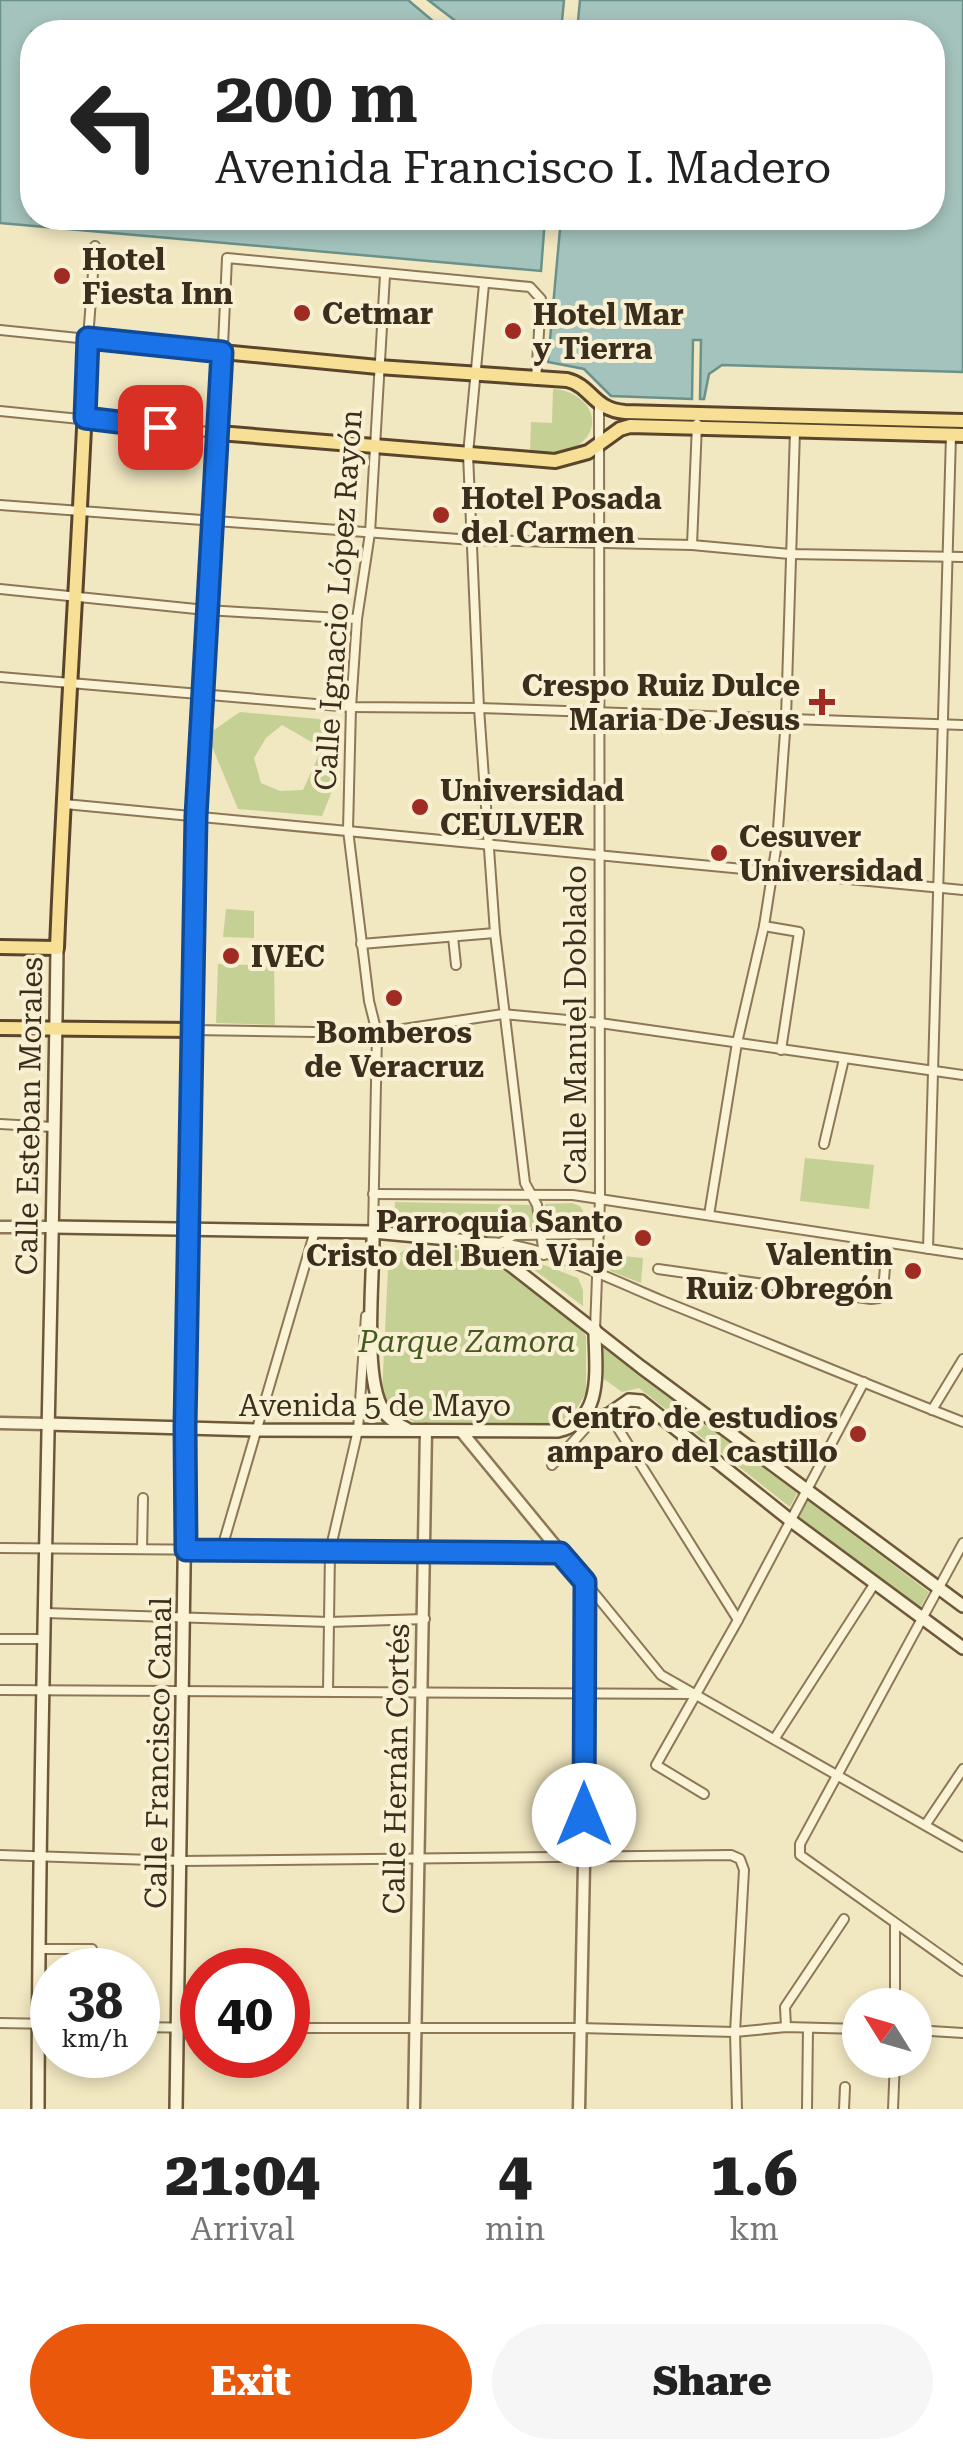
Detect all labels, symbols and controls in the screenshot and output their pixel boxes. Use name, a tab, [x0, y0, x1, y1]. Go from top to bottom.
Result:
text: 200 m	[215, 57, 418, 139]
icon: left	[50, 60, 180, 190]
text: Avenida Francisco I. Madero	[215, 141, 831, 194]
place label: Hotel Fiesta Inn	[82, 242, 233, 311]
marker: Hotel Fiesta Inn	[51, 265, 73, 287]
place label: Cetmar	[322, 296, 433, 331]
place label: Hotel Mar y Tierra	[533, 297, 684, 366]
marker: Cetmar	[291, 302, 313, 324]
marker: Hotel Mar y Tierra	[502, 320, 524, 342]
pin	[118, 385, 203, 470]
icon: arrive	[133, 400, 188, 455]
street label: Calle Ignacio López Rayón	[307, 408, 369, 792]
place label: Hotel Posada del Carmen	[461, 481, 662, 550]
marker: Hotel Posada del Carmen	[430, 504, 452, 526]
place label: Crespo Ruiz Dulce Maria De Jesus	[522, 668, 800, 737]
marker: Crespo Ruiz Dulce Maria De Jesus	[809, 689, 835, 715]
place label: Universidad CEULVER	[440, 773, 624, 842]
marker: Universidad CEULVER	[409, 796, 431, 818]
place label: Cesuver Universidad	[739, 819, 923, 888]
marker: Cesuver Universidad	[708, 842, 730, 864]
street label: Calle Manuel Doblado	[558, 865, 593, 1185]
place label: IVEC	[251, 939, 325, 974]
marker: IVEC	[220, 945, 242, 967]
street label: Calle Esteban Morales	[9, 956, 49, 1276]
marker: Bomberos de Veracruz	[383, 987, 405, 1009]
place label: Bomberos de Veracruz	[304, 1015, 484, 1084]
place label: Parroquia Santo Cristo del Buen Viaje	[306, 1204, 623, 1273]
marker: Parroquia Santo Cristo del Buen Viaje	[632, 1227, 654, 1249]
place label: Valentin Ruiz Obregón	[686, 1237, 893, 1306]
marker: Valentin Ruiz Obregón	[902, 1260, 924, 1282]
park label: Parque Zamora	[357, 1324, 576, 1359]
street label: Avenida 5 de Mayo	[239, 1388, 511, 1423]
place label: Centro de estudios amparo del castillo	[547, 1400, 838, 1469]
marker: Centro de estudios amparo del castillo	[847, 1423, 869, 1445]
street label: Calle Francisco Canal	[138, 1597, 178, 1909]
street label: Calle Hernán Cortés	[376, 1623, 416, 1915]
position arrow	[532, 1763, 636, 1867]
speed limit sign: 40	[180, 1948, 310, 2078]
text: 38	[67, 1972, 123, 2030]
north arrow	[842, 1988, 932, 2078]
map controls	[842, 1988, 932, 2078]
text: km/h	[62, 2024, 128, 2053]
text: 21:04	[165, 2139, 320, 2210]
text: 4	[498, 2139, 532, 2210]
text: 1.6	[710, 2139, 798, 2210]
text: Arrival	[191, 2210, 295, 2248]
text: min	[485, 2210, 545, 2248]
text: km	[729, 2210, 779, 2248]
button: Exit	[30, 2324, 472, 2439]
button: Share	[492, 2324, 933, 2439]

